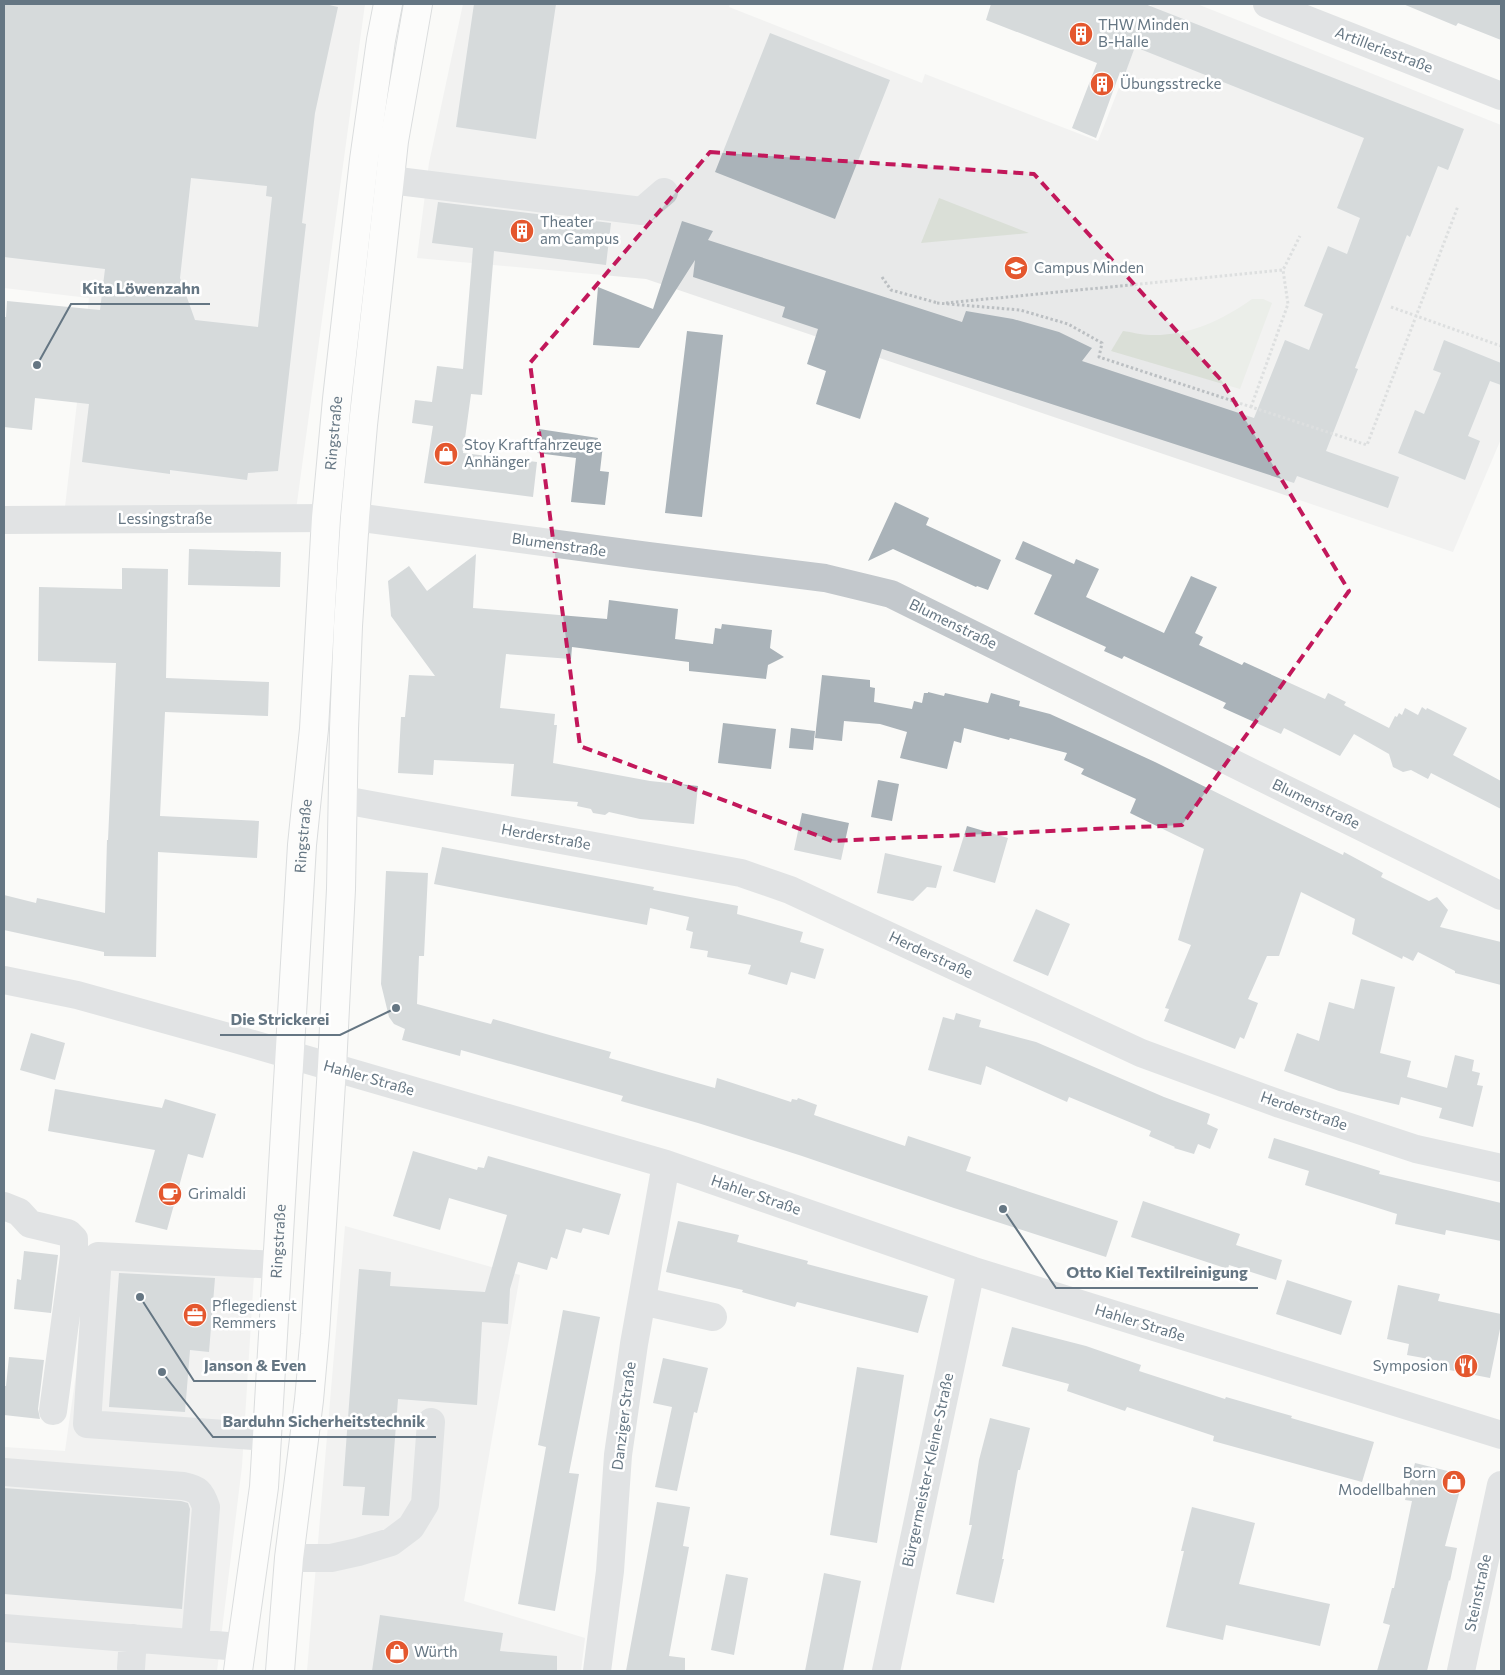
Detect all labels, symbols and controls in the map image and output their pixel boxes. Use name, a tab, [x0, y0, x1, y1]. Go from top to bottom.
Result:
place label: THW Minden B-Halle	[1098, 15, 1189, 50]
building icon: THW Minden B-Halle	[1068, 21, 1094, 47]
street label: Artilleriestraße	[1333, 22, 1436, 76]
building icon: Übungsstrecke	[1089, 71, 1115, 97]
place label: Übungsstrecke	[1120, 74, 1222, 92]
place label: Theater am Campus	[540, 212, 619, 247]
building icon: Theater am Campus	[509, 218, 535, 244]
school or university icon: Campus Minden	[1003, 255, 1029, 281]
place label: Campus Minden	[1034, 258, 1144, 276]
callout: Kita Löwenzahn	[71, 273, 210, 304]
text: Kita Löwenzahn	[82, 278, 200, 297]
street label: Ringstraße	[320, 395, 345, 471]
place label: Stoy Kraftfahrzeuge Anhänger	[464, 435, 602, 470]
shop icon: Stoy Kraftfahrzeuge Anhänger	[433, 441, 459, 467]
street label: Lessingstraße	[118, 509, 212, 527]
street label: Blumenstraße	[511, 528, 608, 560]
street label: Blumenstraße	[907, 594, 1000, 652]
street label: Blumenstraße	[1270, 774, 1363, 832]
street label: Ringstraße	[290, 798, 315, 874]
street label: Herderstraße	[500, 819, 593, 853]
street label: Herderstraße	[886, 927, 976, 981]
callout: Die Strickerei	[220, 1004, 340, 1035]
text: Die Strickerei	[230, 1009, 330, 1028]
street label: Hahler Straße	[322, 1055, 417, 1099]
street label: Herderstraße	[1258, 1087, 1350, 1133]
street label: Hahler Straße	[709, 1170, 804, 1218]
cafe icon: Grimaldi	[157, 1181, 183, 1207]
place label: Grimaldi	[188, 1184, 246, 1202]
street label: Ringstraße	[266, 1203, 289, 1279]
callout: Otto Kiel Textilreinigung	[1056, 1257, 1258, 1288]
text: Otto Kiel Textilreinigung	[1066, 1262, 1248, 1281]
place label: Pflegedienst Remmers	[212, 1296, 297, 1331]
street label: Hahler Straße	[1093, 1300, 1188, 1344]
office icon: Pflegedienst Remmers	[182, 1302, 208, 1328]
callout: Janson & Even	[194, 1350, 316, 1381]
restaurant icon: Symposion	[1453, 1353, 1479, 1379]
text: Janson & Even	[204, 1355, 306, 1374]
place label: Symposion	[1373, 1356, 1448, 1374]
street label: Danziger Straße	[607, 1361, 639, 1471]
street label: Bürgermeister-Kleine-Straße	[898, 1371, 956, 1568]
callout: Barduhn Sicherheitstechnik	[213, 1406, 436, 1437]
text: Barduhn Sicherheitstechnik	[223, 1411, 426, 1430]
place label: Born Modellbahnen	[1338, 1463, 1436, 1498]
shop icon: Born Modellbahnen	[1441, 1469, 1467, 1495]
street label: Steinstraße	[1460, 1552, 1494, 1633]
shop icon: Würth	[384, 1639, 410, 1665]
place label: Würth	[414, 1642, 458, 1660]

